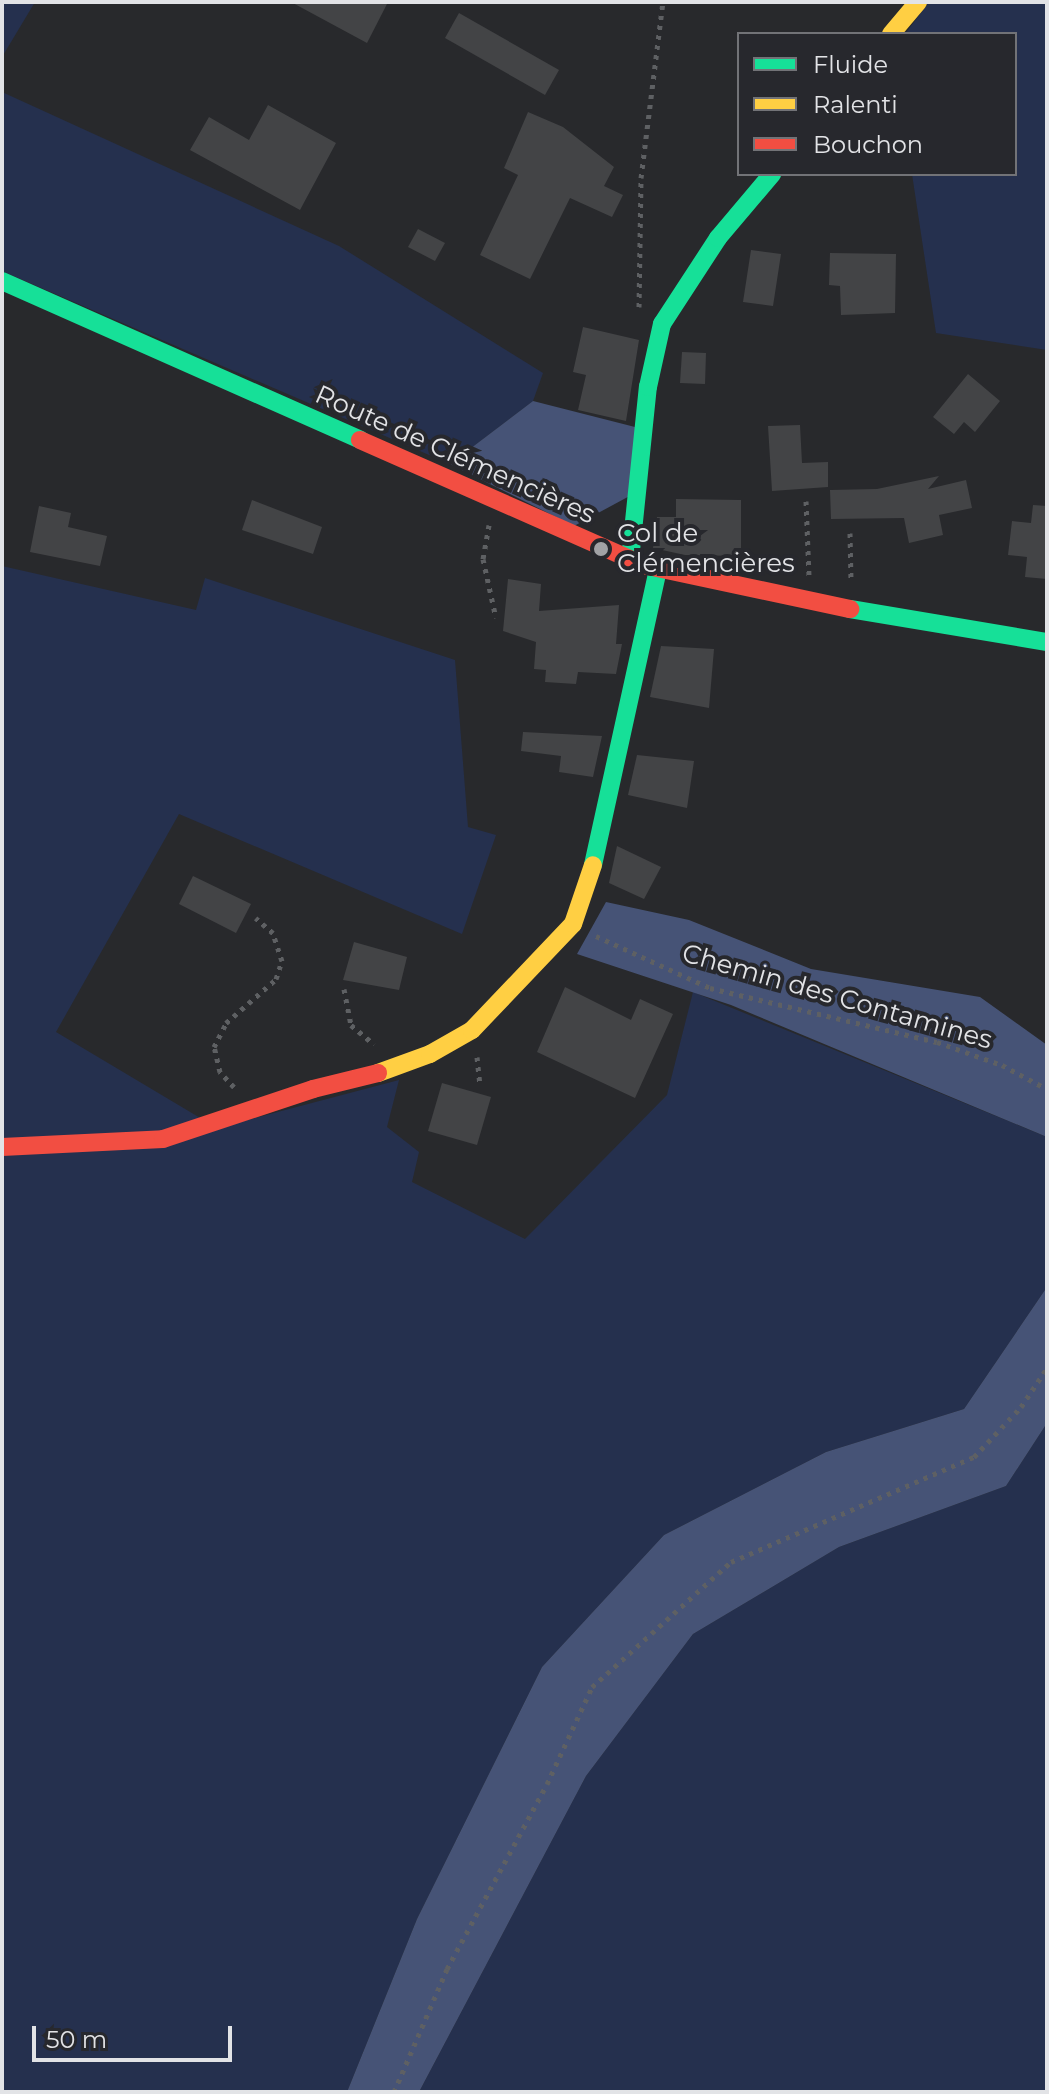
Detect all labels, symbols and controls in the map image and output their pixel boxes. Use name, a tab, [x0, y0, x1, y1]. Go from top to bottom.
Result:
legend	[737, 32, 1017, 176]
text: Fluide	[813, 50, 888, 79]
text: Ralenti	[813, 90, 898, 119]
text: Bouchon	[813, 130, 923, 159]
street label: Route de Clémencières	[310, 379, 600, 531]
place label: Col de Clémencières	[617, 518, 795, 580]
marker: Col de Clémencières	[592, 540, 610, 558]
street label: Chemin des Contamines	[678, 938, 996, 1056]
scale bar	[36, 2010, 236, 2060]
text: 50 m	[46, 2025, 107, 2054]

